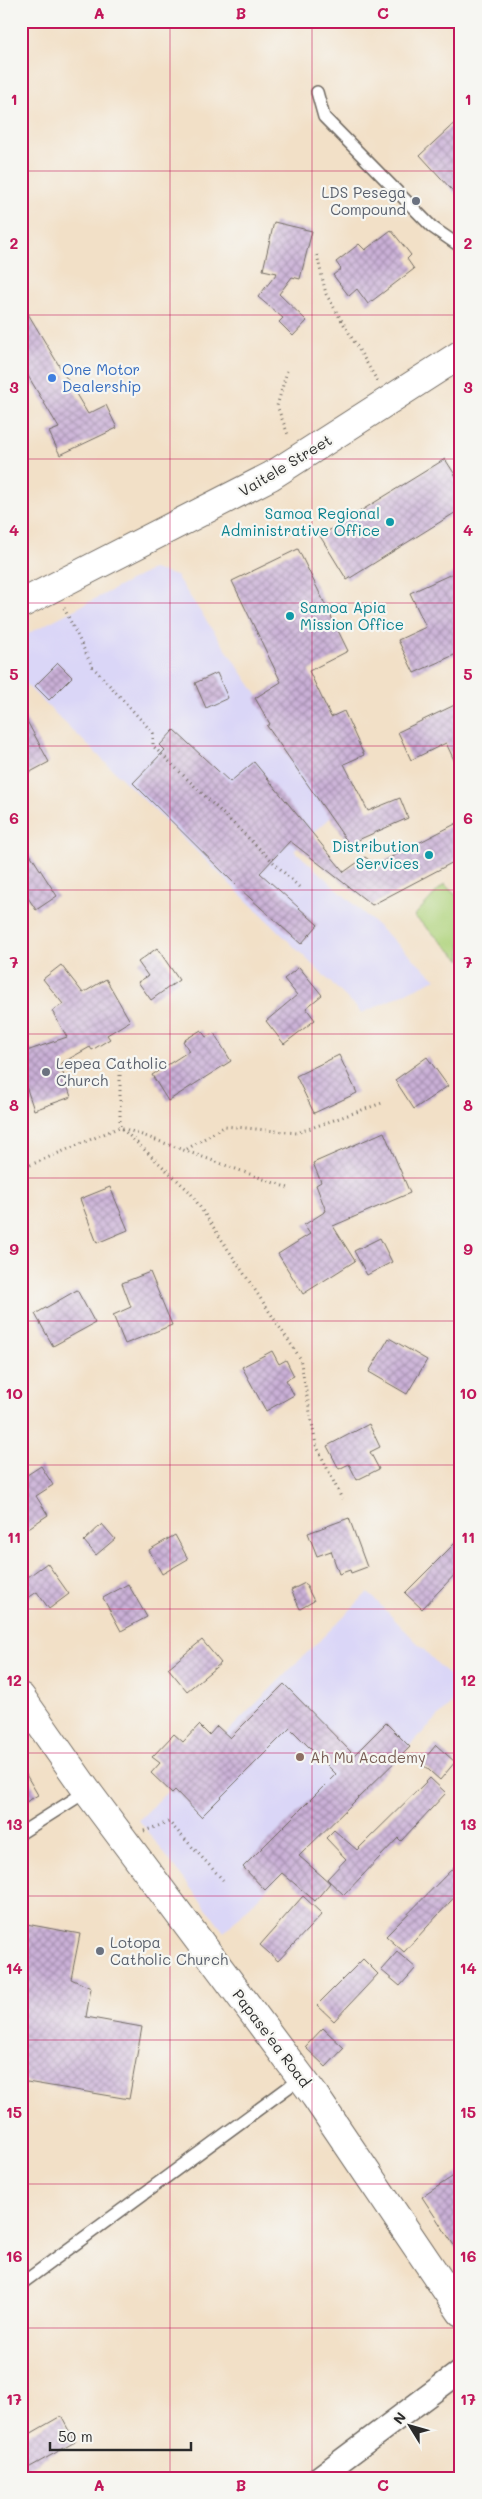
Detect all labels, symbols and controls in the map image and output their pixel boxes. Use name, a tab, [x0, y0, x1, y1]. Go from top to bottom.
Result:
text: A	[93, 2, 105, 23]
text: B	[236, 2, 246, 23]
text: C	[377, 2, 389, 23]
text: 1	[10, 88, 18, 109]
text: 1	[464, 88, 472, 109]
place label: LDS Pesega Compound	[321, 182, 406, 219]
marker: LDS Pesega Compound	[410, 195, 422, 207]
text: 2	[10, 232, 19, 253]
text: 2	[464, 232, 473, 253]
place label: One Motor Dealership	[62, 359, 141, 396]
marker: One Motor Dealership	[46, 372, 58, 384]
text: 3	[9, 376, 19, 397]
text: 3	[463, 376, 473, 397]
street label: Vaitele Street	[235, 429, 335, 501]
place label: Samoa Regional Administrative Office	[220, 503, 380, 540]
marker: Samoa Regional Administrative Office	[384, 516, 396, 528]
text: 4	[9, 519, 19, 540]
text: 4	[463, 519, 473, 540]
place label: Samoa Apia Mission Office	[300, 597, 404, 634]
marker: Samoa Apia Mission Office	[284, 610, 296, 622]
text: 5	[9, 663, 19, 684]
text: 5	[463, 663, 473, 684]
text: 6	[9, 807, 19, 828]
text: 6	[463, 807, 473, 828]
place label: Distribution Services	[332, 836, 419, 873]
marker: Distribution Services	[423, 849, 435, 861]
text: 7	[10, 951, 19, 972]
text: 7	[464, 951, 473, 972]
place label: Lepea Catholic Church	[56, 1053, 167, 1090]
marker: Lepea Catholic Church	[40, 1066, 52, 1078]
text: 8	[9, 1094, 19, 1115]
text: 8	[463, 1094, 473, 1115]
text: 9	[9, 1238, 19, 1259]
text: 9	[463, 1238, 473, 1259]
text: 10	[5, 1382, 23, 1403]
text: 10	[459, 1382, 477, 1403]
text: 11	[7, 1526, 21, 1547]
text: 11	[461, 1526, 475, 1547]
text: 12	[6, 1669, 22, 1690]
text: 12	[460, 1669, 476, 1690]
place label: Ah Mu Academy	[310, 1747, 426, 1767]
marker: Ah Mu Academy	[294, 1751, 306, 1763]
text: 13	[6, 1813, 23, 1834]
text: 13	[460, 1813, 477, 1834]
place label: Lotopa Catholic Church	[110, 1932, 228, 1969]
marker: Lotopa Catholic Church	[94, 1945, 106, 1957]
text: 14	[5, 1957, 23, 1978]
text: 14	[459, 1957, 477, 1978]
street label: Papase'ea Road	[229, 1985, 315, 2091]
text: 15	[6, 2101, 22, 2122]
text: 15	[460, 2101, 476, 2122]
text: 16	[6, 2245, 23, 2266]
text: 16	[460, 2245, 477, 2266]
text: 17	[6, 2388, 22, 2409]
text: 17	[460, 2388, 476, 2409]
north arrow	[384, 2402, 434, 2452]
text: N	[388, 2408, 410, 2428]
scale bar	[50, 2419, 191, 2451]
text: 50 m	[58, 2426, 93, 2446]
text: A	[93, 2474, 105, 2495]
text: B	[236, 2474, 246, 2495]
text: C	[377, 2474, 389, 2495]

